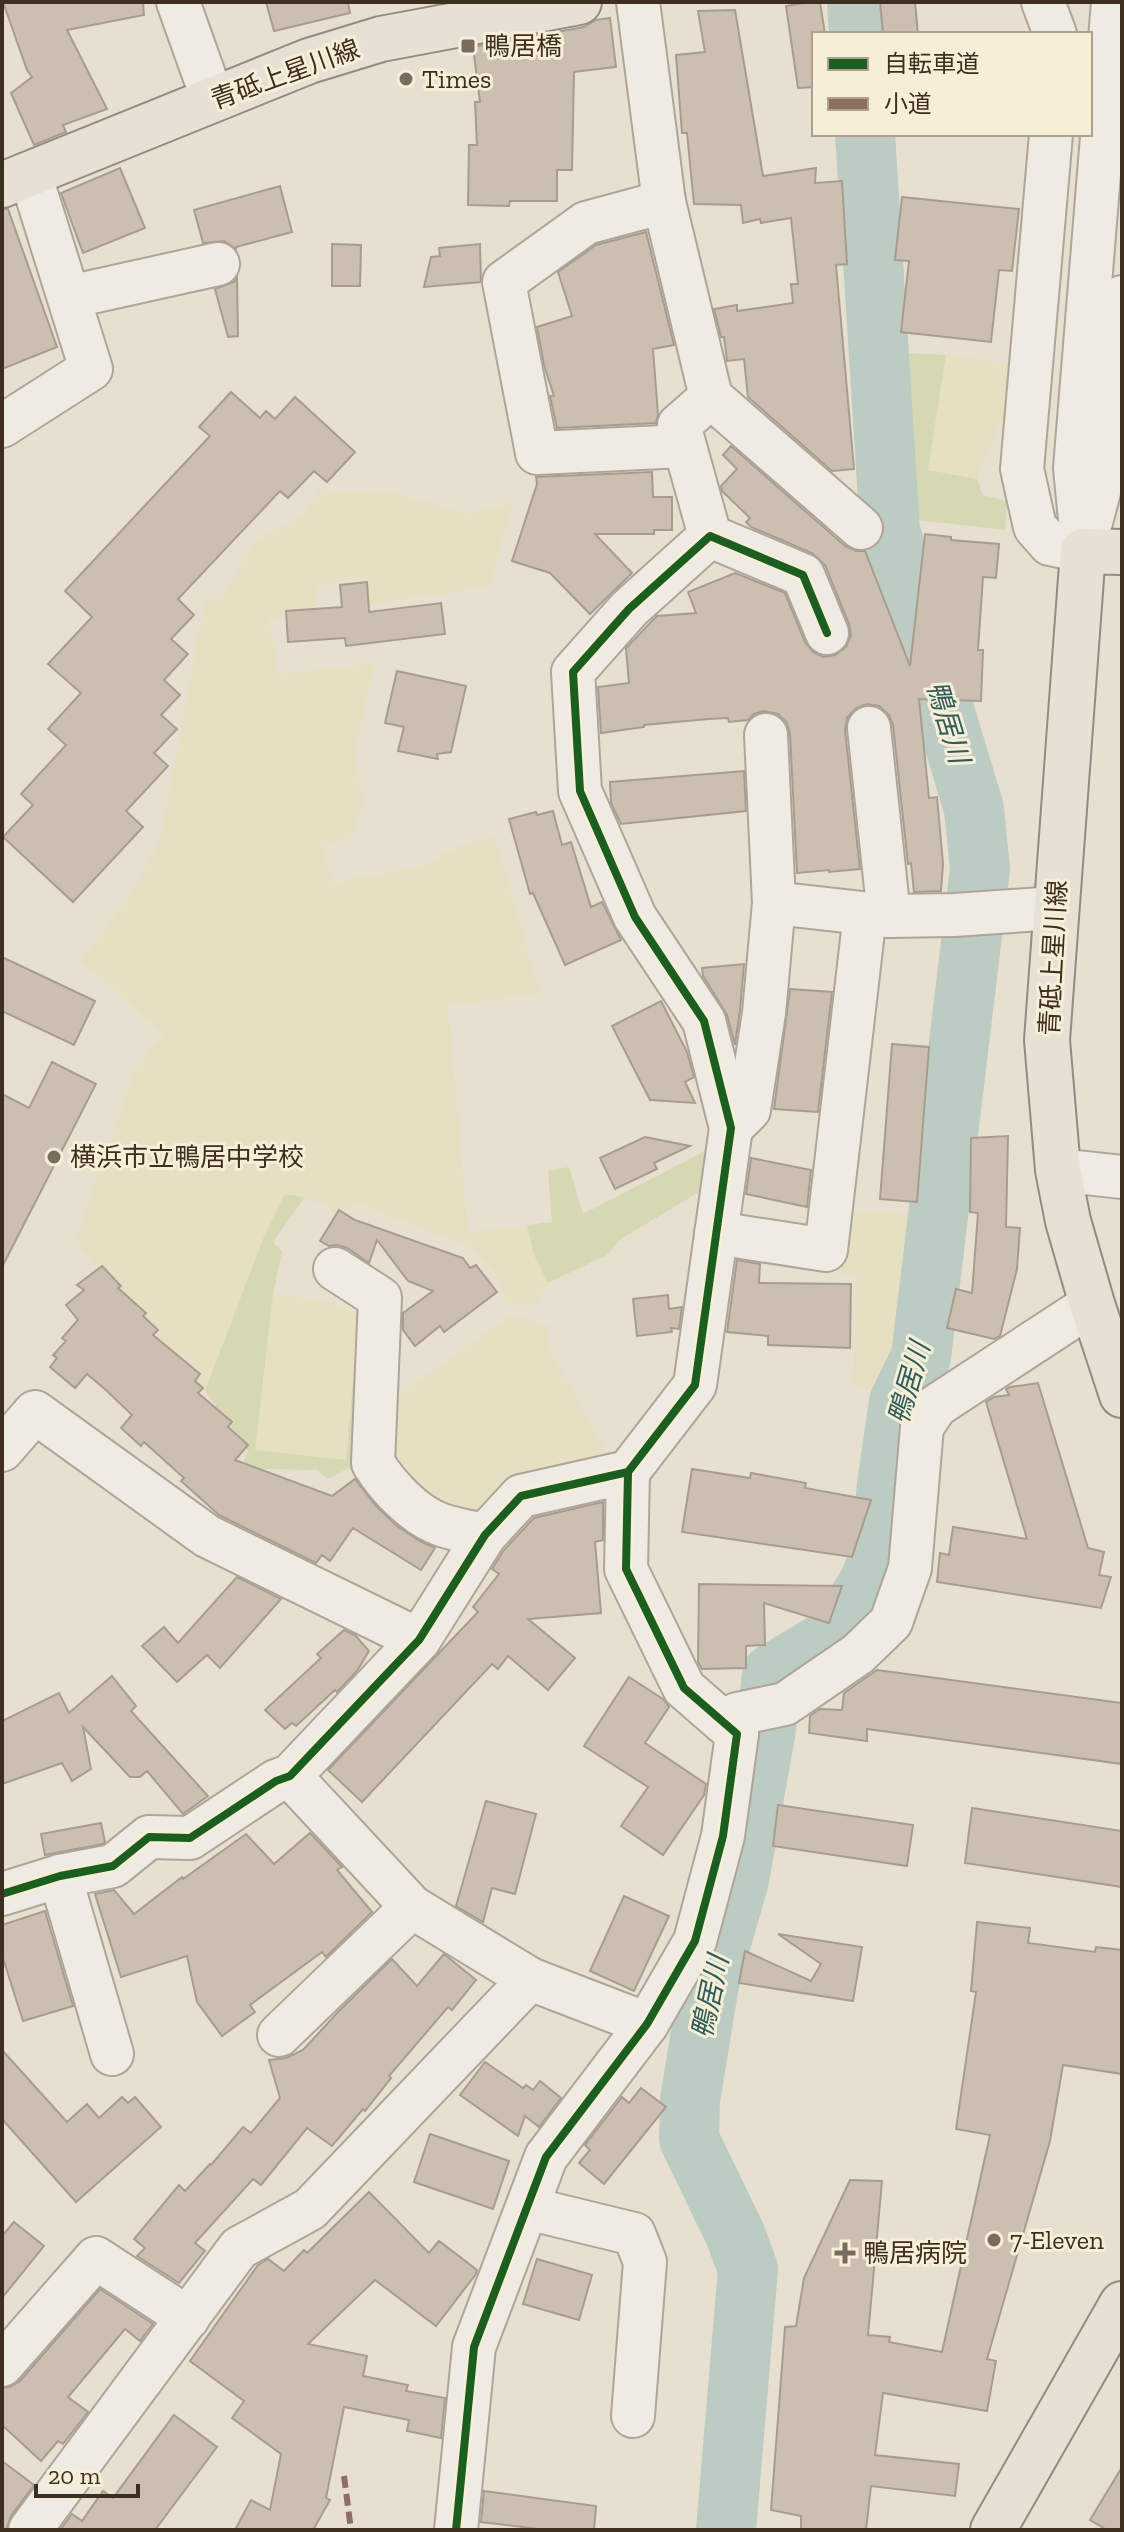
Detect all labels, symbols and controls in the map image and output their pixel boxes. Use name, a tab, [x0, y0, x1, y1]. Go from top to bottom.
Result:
place label: 鴨居橋	[484, 30, 562, 62]
street label: 青砥上星川線	[206, 32, 364, 116]
legend	[812, 32, 1092, 136]
marker: 鴨居橋	[459, 37, 477, 55]
text: 自転車道	[884, 49, 980, 78]
place label: Times	[422, 63, 491, 95]
marker: Times	[397, 70, 415, 88]
text: 小道	[884, 89, 932, 118]
water label: 鴨居川	[920, 677, 977, 770]
street label: 青砥上星川線	[1033, 879, 1073, 1037]
place label: 横浜市立鴨居中学校	[70, 1141, 304, 1173]
marker: 横浜市立鴨居中学校	[45, 1148, 63, 1166]
water label: 鴨居川	[882, 1335, 937, 1428]
water label: 鴨居川	[685, 1950, 735, 2042]
place label: 7-Eleven	[1010, 2224, 1104, 2256]
marker: 7-Eleven	[985, 2231, 1003, 2249]
place label: 鴨居病院	[863, 2237, 967, 2269]
marker: 鴨居病院	[834, 2242, 856, 2264]
scale bar	[36, 2448, 138, 2498]
text: 20 m	[48, 2461, 101, 2490]

